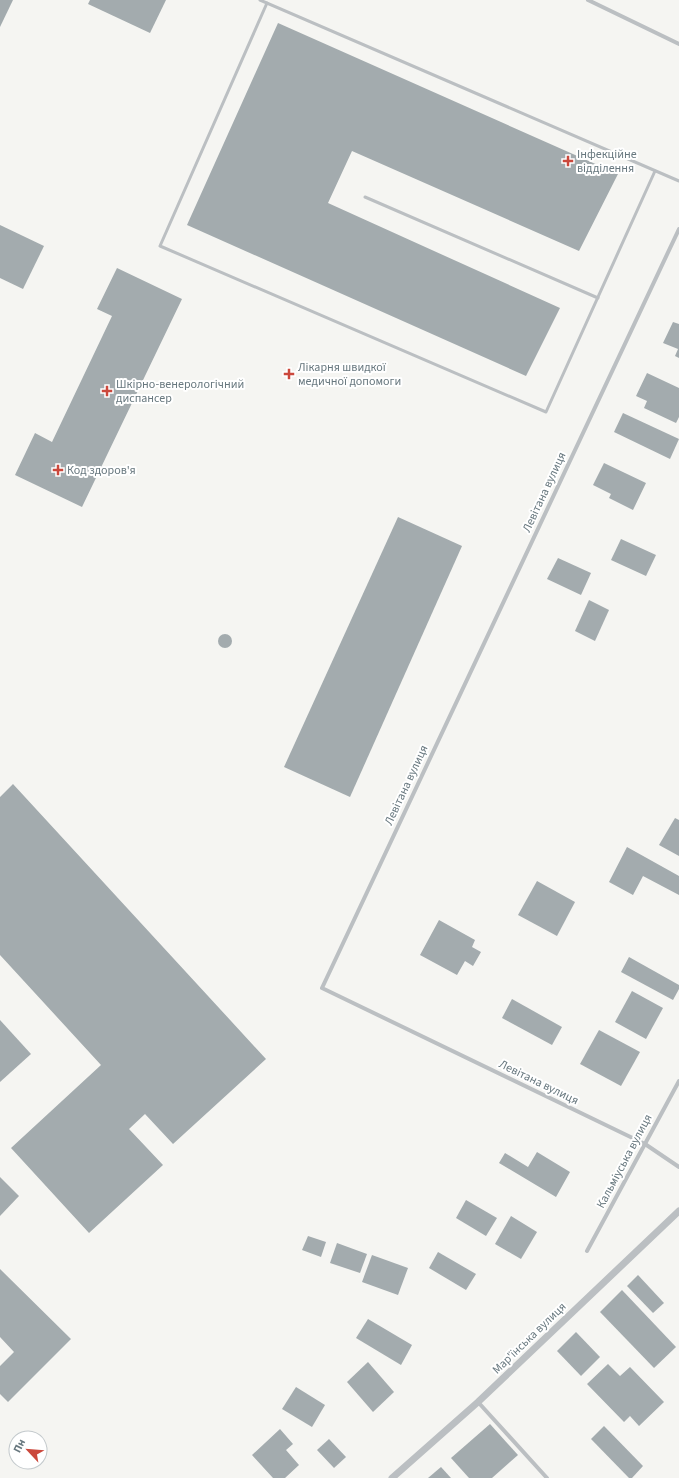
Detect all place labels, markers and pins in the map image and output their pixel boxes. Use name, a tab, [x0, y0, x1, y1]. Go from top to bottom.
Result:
place label: Інфекційне відділення	[577, 146, 637, 177]
marker: Інфекційне відділення	[562, 155, 574, 167]
place label: Лікарня швидкої медичної допомоги	[298, 359, 401, 390]
marker: Лікарня швидкої медичної допомоги	[283, 368, 295, 380]
place label: Шкірно-венерологічний диспансер	[116, 376, 244, 407]
marker: Шкірно-венерологічний диспансер	[101, 385, 113, 397]
place label: Код здоров'я	[67, 462, 136, 479]
marker: Код здоров'я	[52, 464, 64, 476]

